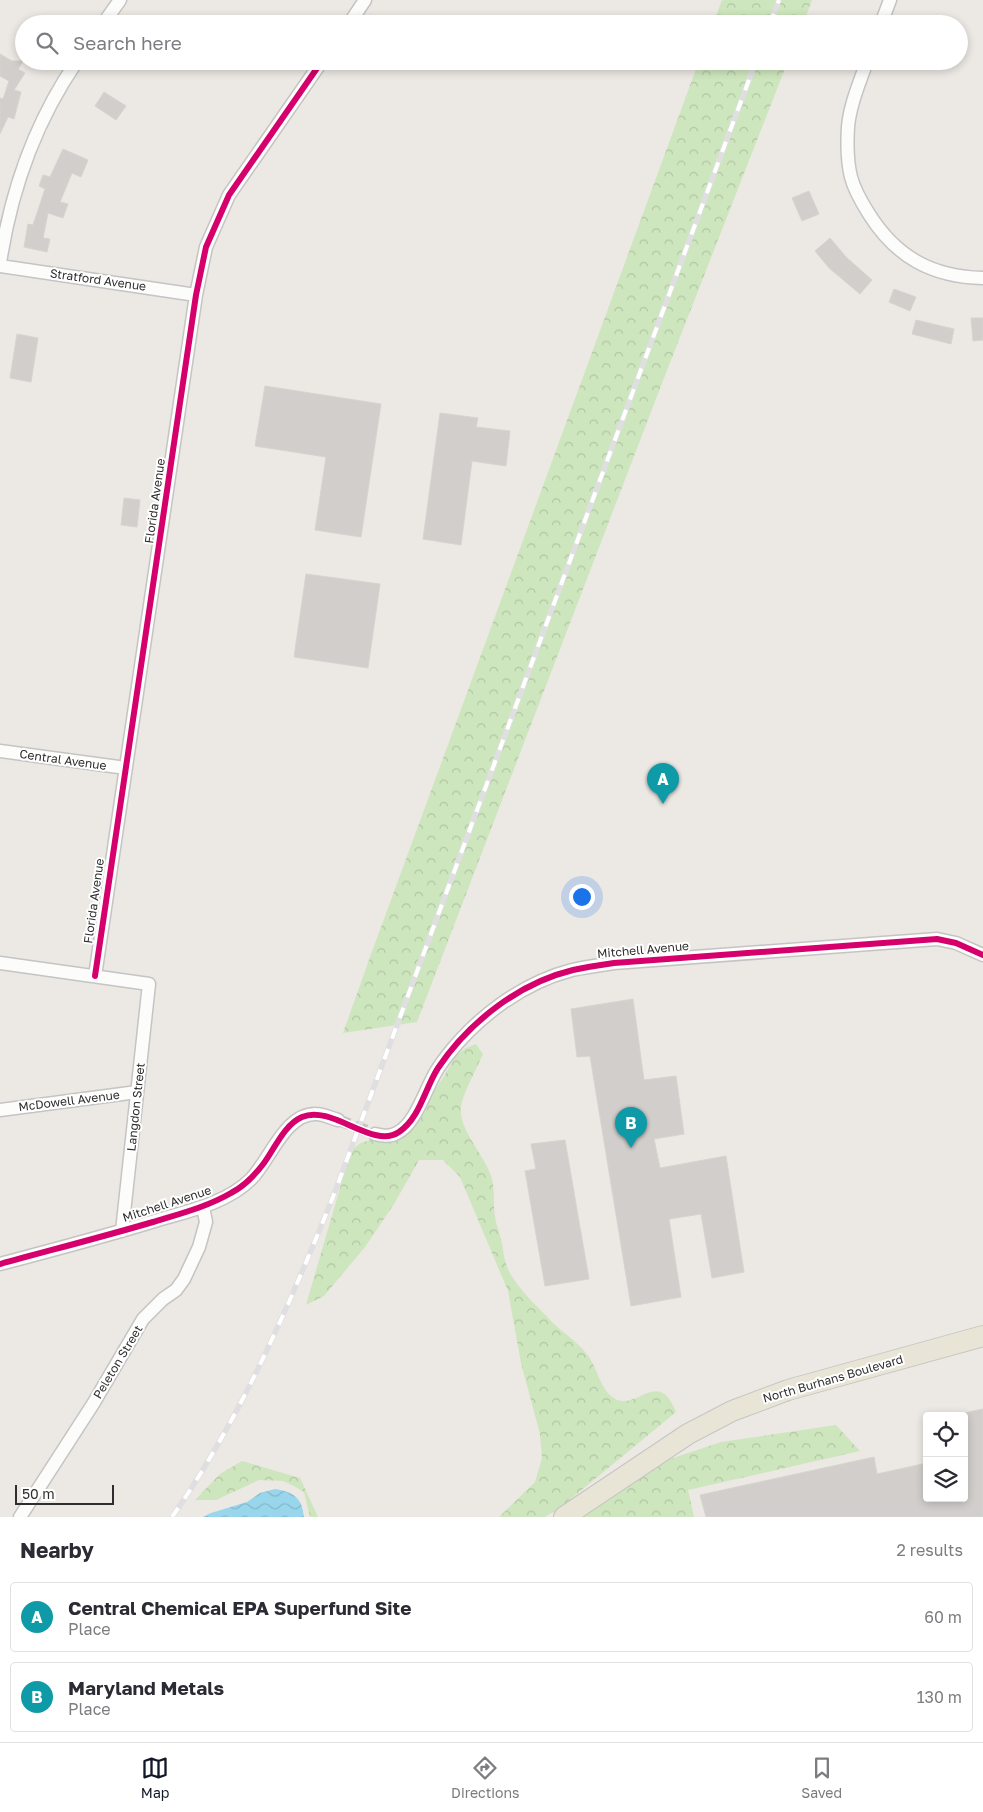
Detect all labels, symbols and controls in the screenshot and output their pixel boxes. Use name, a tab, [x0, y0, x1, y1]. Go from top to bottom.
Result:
search box	[15, 15, 968, 70]
icon: search	[33, 29, 61, 57]
text: Search here	[73, 31, 182, 54]
street label: Stratford Avenue	[49, 265, 147, 294]
street label: Florida Avenue	[141, 458, 168, 544]
street label: Central Avenue	[19, 746, 108, 773]
pin: A	[647, 763, 679, 804]
street label: Florida Avenue	[80, 858, 107, 944]
your location	[569, 884, 595, 910]
street label: Mitchell Avenue	[596, 938, 690, 961]
street label: Langdon Street	[123, 1062, 148, 1152]
street label: McDowell Avenue	[17, 1087, 120, 1114]
pin: B	[615, 1107, 647, 1148]
street label: Mitchell Avenue	[121, 1182, 213, 1225]
street label: Peleton Street	[90, 1322, 146, 1401]
street label: North Burhans Boulevard	[761, 1351, 905, 1406]
map controls	[923, 1412, 968, 1502]
button: locate	[923, 1412, 968, 1457]
button: layers	[923, 1457, 968, 1502]
scale bar	[15, 1482, 114, 1505]
text: 50 m	[22, 1485, 55, 1502]
text: Nearby	[20, 1537, 94, 1563]
text: 2 results	[897, 1540, 963, 1560]
text: Central Chemical EPA Superfund Site	[68, 1596, 411, 1619]
text: A	[31, 1607, 43, 1627]
text: 60 m	[924, 1607, 962, 1627]
text: Place	[68, 1619, 111, 1639]
text: Maryland Metals	[68, 1676, 224, 1699]
text: B	[31, 1687, 43, 1707]
text: 130 m	[917, 1687, 962, 1707]
text: Place	[68, 1699, 111, 1719]
tab: Map	[141, 1754, 169, 1801]
tab: Directions	[451, 1754, 520, 1801]
tab: Saved	[801, 1754, 842, 1801]

